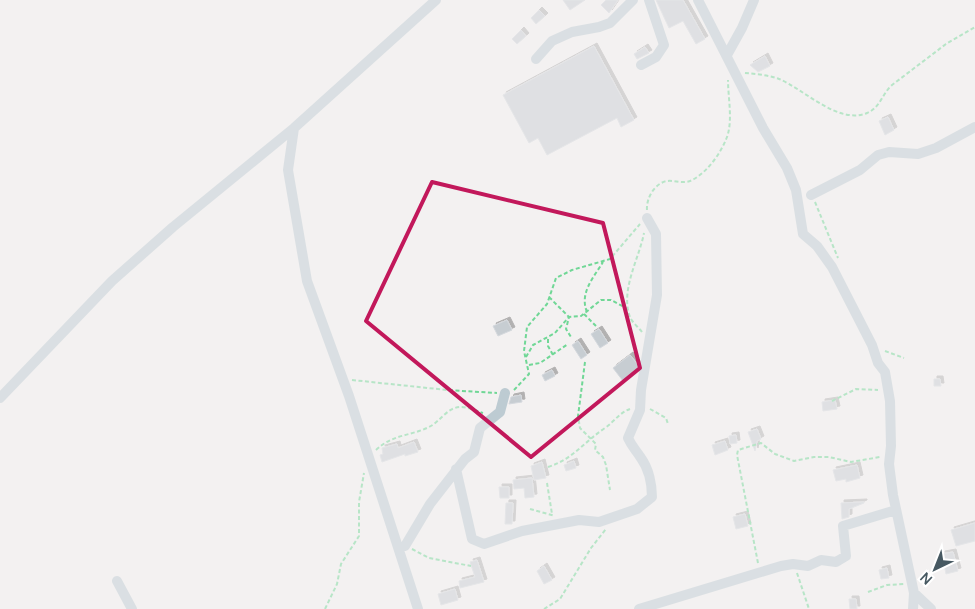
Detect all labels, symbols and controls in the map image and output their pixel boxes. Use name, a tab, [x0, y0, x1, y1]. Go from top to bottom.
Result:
north arrow	[910, 544, 960, 594]
text: N	[916, 568, 936, 589]

